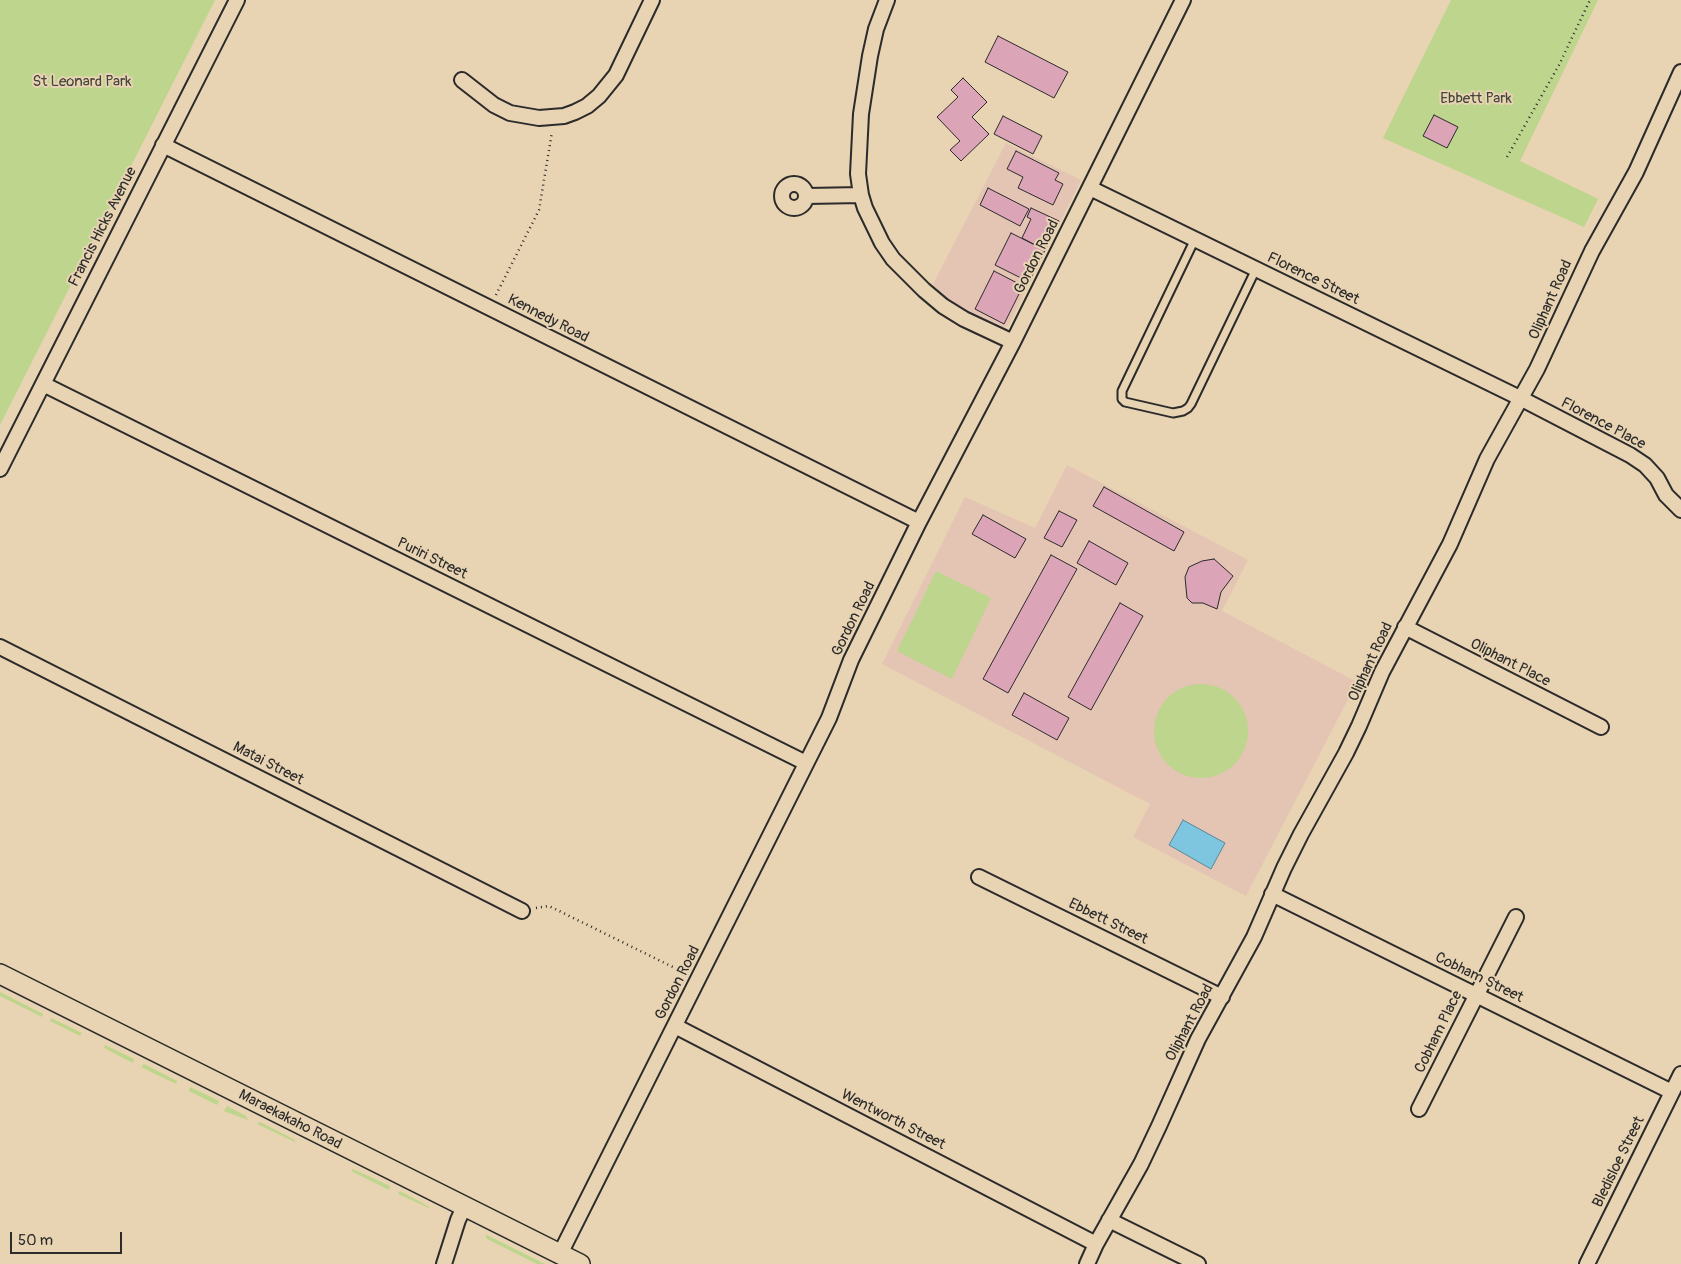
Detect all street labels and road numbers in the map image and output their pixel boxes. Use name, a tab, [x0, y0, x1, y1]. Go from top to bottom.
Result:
street label: Francis Hicks Avenue	[65, 164, 141, 290]
street label: Gordon Road	[1011, 217, 1063, 297]
street label: Florence Street	[1264, 249, 1362, 309]
street label: Oliphant Road	[1525, 257, 1577, 343]
street label: Kennedy Road	[504, 291, 592, 347]
street label: Florence Place	[1558, 394, 1648, 454]
street label: Puriri Street	[394, 534, 470, 584]
street label: Gordon Road	[828, 579, 880, 659]
street label: Oliphant Road	[1345, 620, 1397, 704]
street label: Oliphant Place	[1467, 635, 1553, 691]
street label: Matai Street	[230, 739, 306, 789]
street label: Ebbett Street	[1065, 895, 1151, 949]
street label: Gordon Road	[652, 943, 704, 1023]
street label: Cobham Street	[1432, 949, 1526, 1007]
street label: Oliphant Road	[1162, 981, 1218, 1065]
street label: Cobham Place	[1411, 988, 1467, 1076]
street label: Maraekakaho Road	[235, 1086, 345, 1154]
street label: Wentworth Street	[838, 1086, 948, 1154]
street label: Bledisloe Street	[1589, 1114, 1649, 1210]

